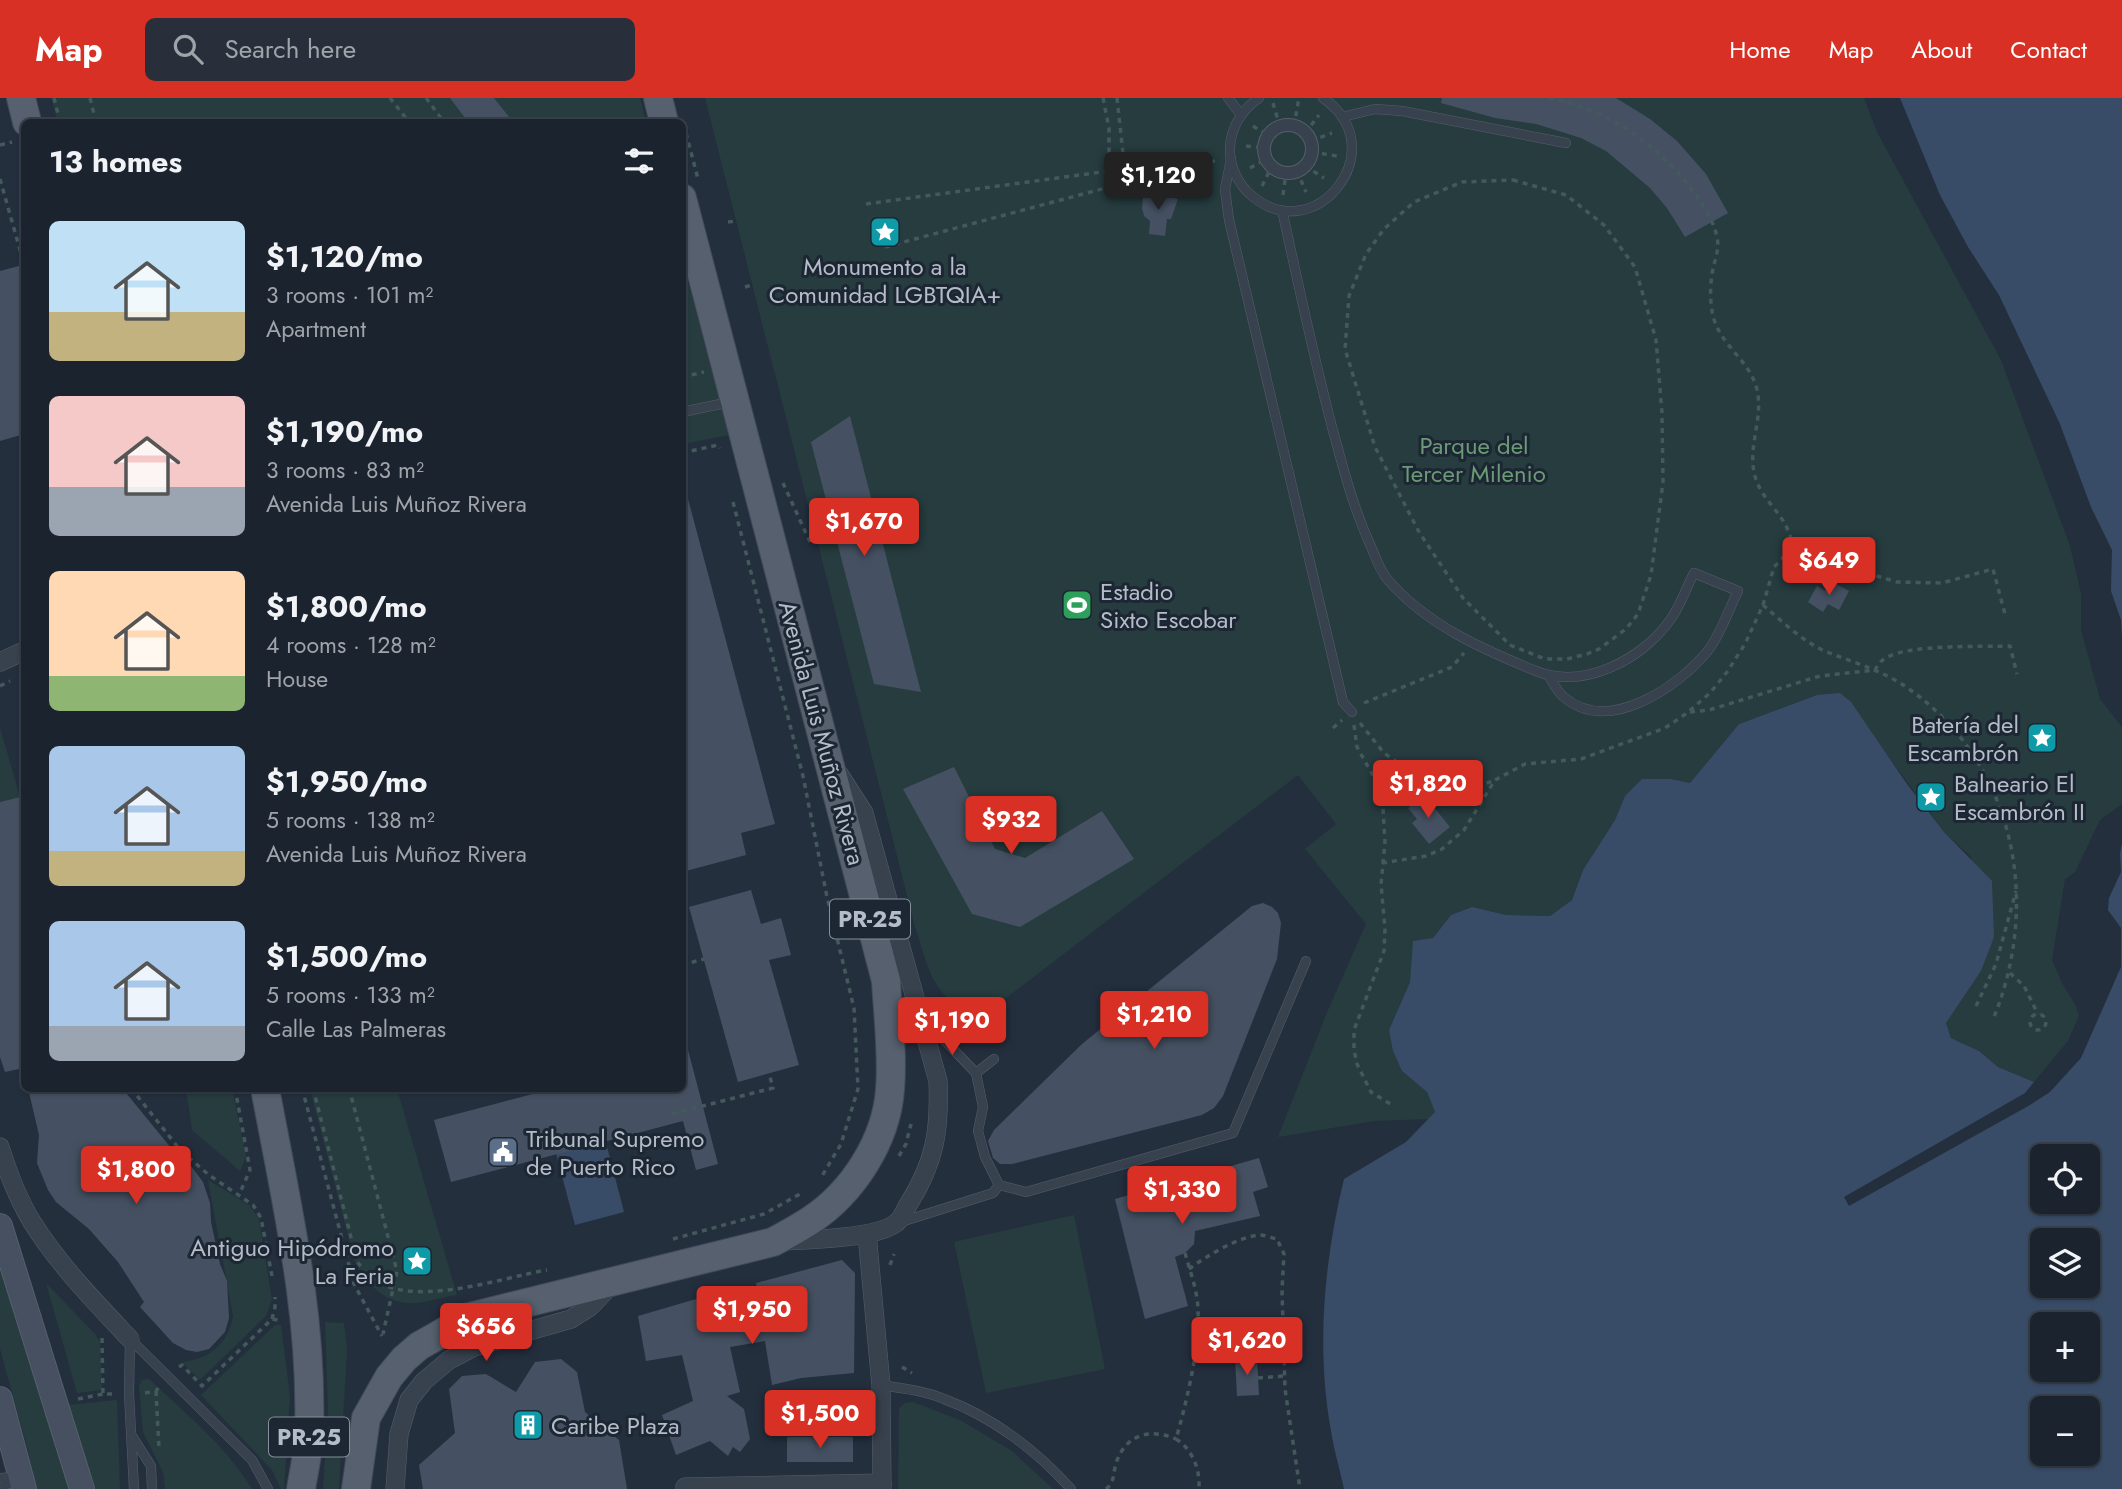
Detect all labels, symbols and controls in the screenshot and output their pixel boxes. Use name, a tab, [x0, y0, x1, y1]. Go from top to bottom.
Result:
search box	[145, 18, 635, 81]
text: Map	[35, 26, 103, 73]
icon: search	[169, 30, 207, 68]
text: Search here	[225, 30, 356, 68]
text: Home	[1729, 32, 1791, 67]
text: Map	[1829, 32, 1873, 67]
text: About	[1911, 32, 1972, 67]
text: Contact	[2010, 32, 2087, 67]
text: 13 homes	[49, 140, 182, 183]
icon: filters	[620, 142, 658, 180]
pin: $1,120	[1101, 152, 1215, 212]
text: $1,120	[1120, 158, 1196, 192]
place icon: Monumento a la Comunidad LGBTQIA+	[868, 215, 902, 249]
text: $1,120/mo	[266, 235, 423, 278]
icon: home	[105, 249, 189, 333]
place label: Monumento a la Comunidad LGBTQIA+	[769, 249, 1001, 312]
text: 3 rooms · 101 m²	[266, 278, 433, 312]
text: Apartment	[266, 312, 366, 346]
text: $1,190/mo	[266, 410, 423, 453]
icon: home	[105, 424, 189, 508]
park label: Parque del Tercer Milenio	[1402, 428, 1546, 491]
text: 3 rooms · 83 m²	[266, 453, 424, 487]
text: Avenida Luis Muñoz Rivera	[266, 487, 527, 521]
pin: $1,670	[807, 498, 921, 558]
text: $1,670	[825, 504, 903, 538]
pin: $649	[1788, 538, 1870, 597]
text: $649	[1798, 543, 1860, 577]
place label: Estadio Sixto Escobar	[1100, 574, 1237, 637]
text: $1,800/mo	[266, 585, 427, 628]
sports icon: Estadio Sixto Escobar	[1060, 588, 1094, 622]
street label: Avenida Luis Muñoz Rivera	[770, 597, 874, 869]
icon: home	[105, 599, 189, 683]
text: 4 rooms · 128 m²	[266, 628, 436, 662]
text: House	[266, 662, 328, 696]
place label: Batería del Escambrón	[1907, 707, 2019, 770]
place icon: Batería del Escambrón	[2025, 721, 2059, 755]
text: $1,950/mo	[266, 760, 427, 803]
pin: $1,820	[1371, 760, 1485, 820]
text: $1,820	[1389, 766, 1467, 800]
place label: Balneario El Escambrón II	[1954, 766, 2085, 829]
icon: home	[105, 774, 189, 858]
place icon: Balneario El Escambrón II	[1914, 780, 1948, 814]
pin: $932	[970, 796, 1052, 856]
text: $932	[981, 802, 1041, 836]
text: 5 rooms · 138 m²	[266, 803, 435, 837]
text: Avenida Luis Muñoz Rivera	[266, 837, 527, 871]
road number: PR-25	[830, 900, 910, 939]
text: $1,500/mo	[266, 935, 427, 978]
icon: home	[105, 949, 189, 1033]
text: 5 rooms · 133 m²	[266, 978, 435, 1012]
pin: $1,210	[1097, 992, 1211, 1051]
text: $1,210	[1116, 997, 1192, 1031]
pin: $1,190	[895, 998, 1009, 1057]
text: $1,190	[914, 1003, 990, 1037]
text: Calle Las Palmeras	[266, 1012, 446, 1046]
place label: Tribunal Supremo de Puerto Rico	[526, 1121, 704, 1184]
public building icon: Tribunal Supremo de Puerto Rico	[486, 1135, 520, 1169]
map controls	[2030, 1144, 2100, 1466]
button: locate	[2030, 1144, 2100, 1214]
pin: $1,800	[79, 1146, 193, 1206]
text: $1,800	[97, 1152, 175, 1186]
pin: $1,330	[1125, 1166, 1239, 1226]
text: $1,330	[1143, 1172, 1221, 1206]
button: layers	[2030, 1228, 2100, 1298]
place label: Antiguo Hipódromo La Feria	[190, 1230, 394, 1293]
place icon: Antiguo Hipódromo La Feria	[400, 1244, 434, 1278]
pin: $1,950	[695, 1286, 809, 1346]
text: $1,950	[713, 1292, 791, 1326]
pin: $656	[445, 1304, 527, 1363]
text: $656	[456, 1309, 516, 1343]
button: +	[2030, 1312, 2100, 1382]
pin: $1,620	[1190, 1318, 1304, 1377]
text: $1,620	[1207, 1323, 1287, 1357]
pin: $1,500	[763, 1390, 877, 1450]
text: $1,500	[781, 1396, 859, 1430]
button: −	[2030, 1396, 2100, 1466]
building icon: Caribe Plaza	[511, 1408, 545, 1442]
place label: Caribe Plaza	[551, 1408, 680, 1443]
road number: PR-25	[269, 1418, 349, 1456]

